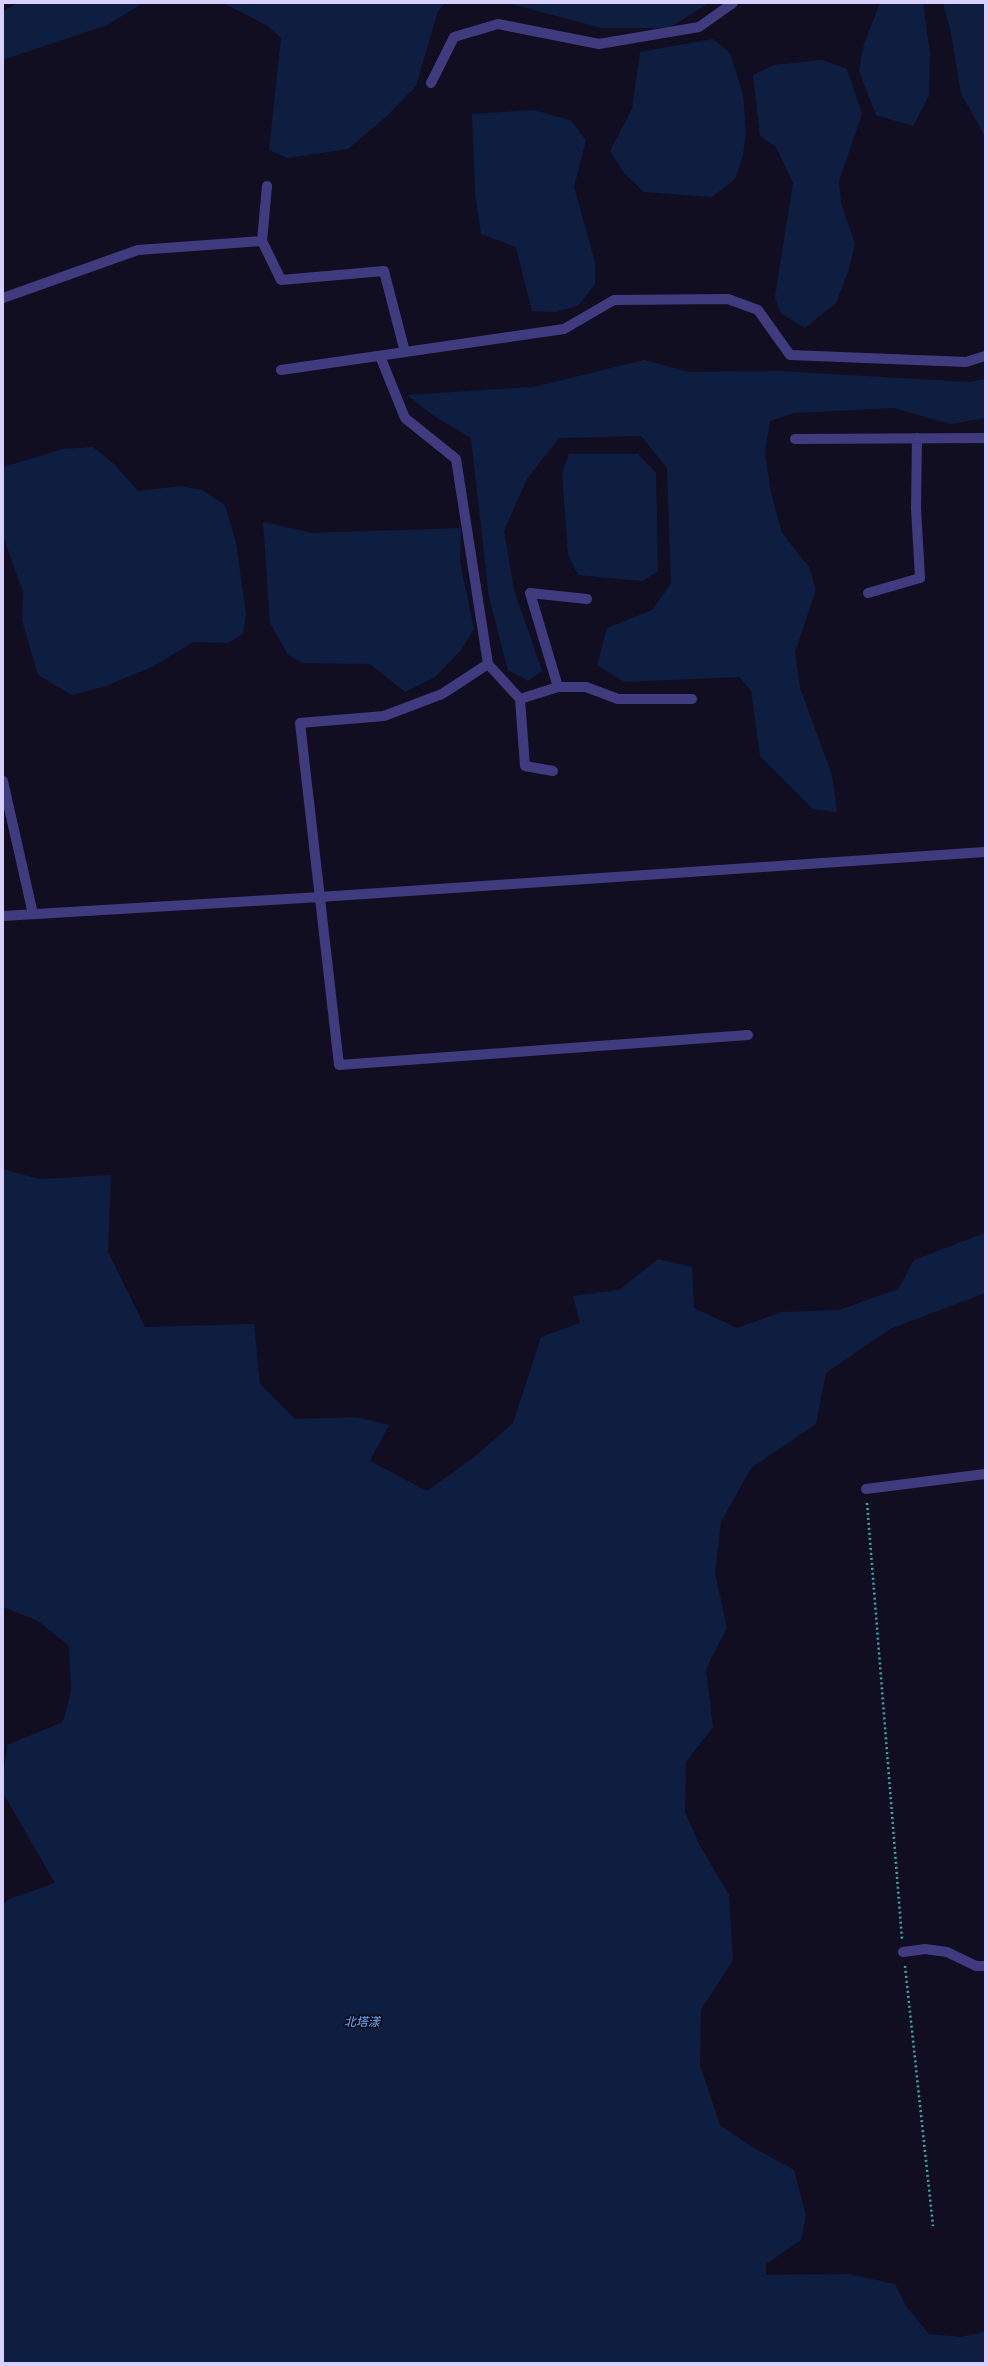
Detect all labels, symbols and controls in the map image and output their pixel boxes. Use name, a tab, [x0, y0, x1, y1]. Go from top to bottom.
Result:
water label: 北塔漾	[344, 2017, 380, 2031]

